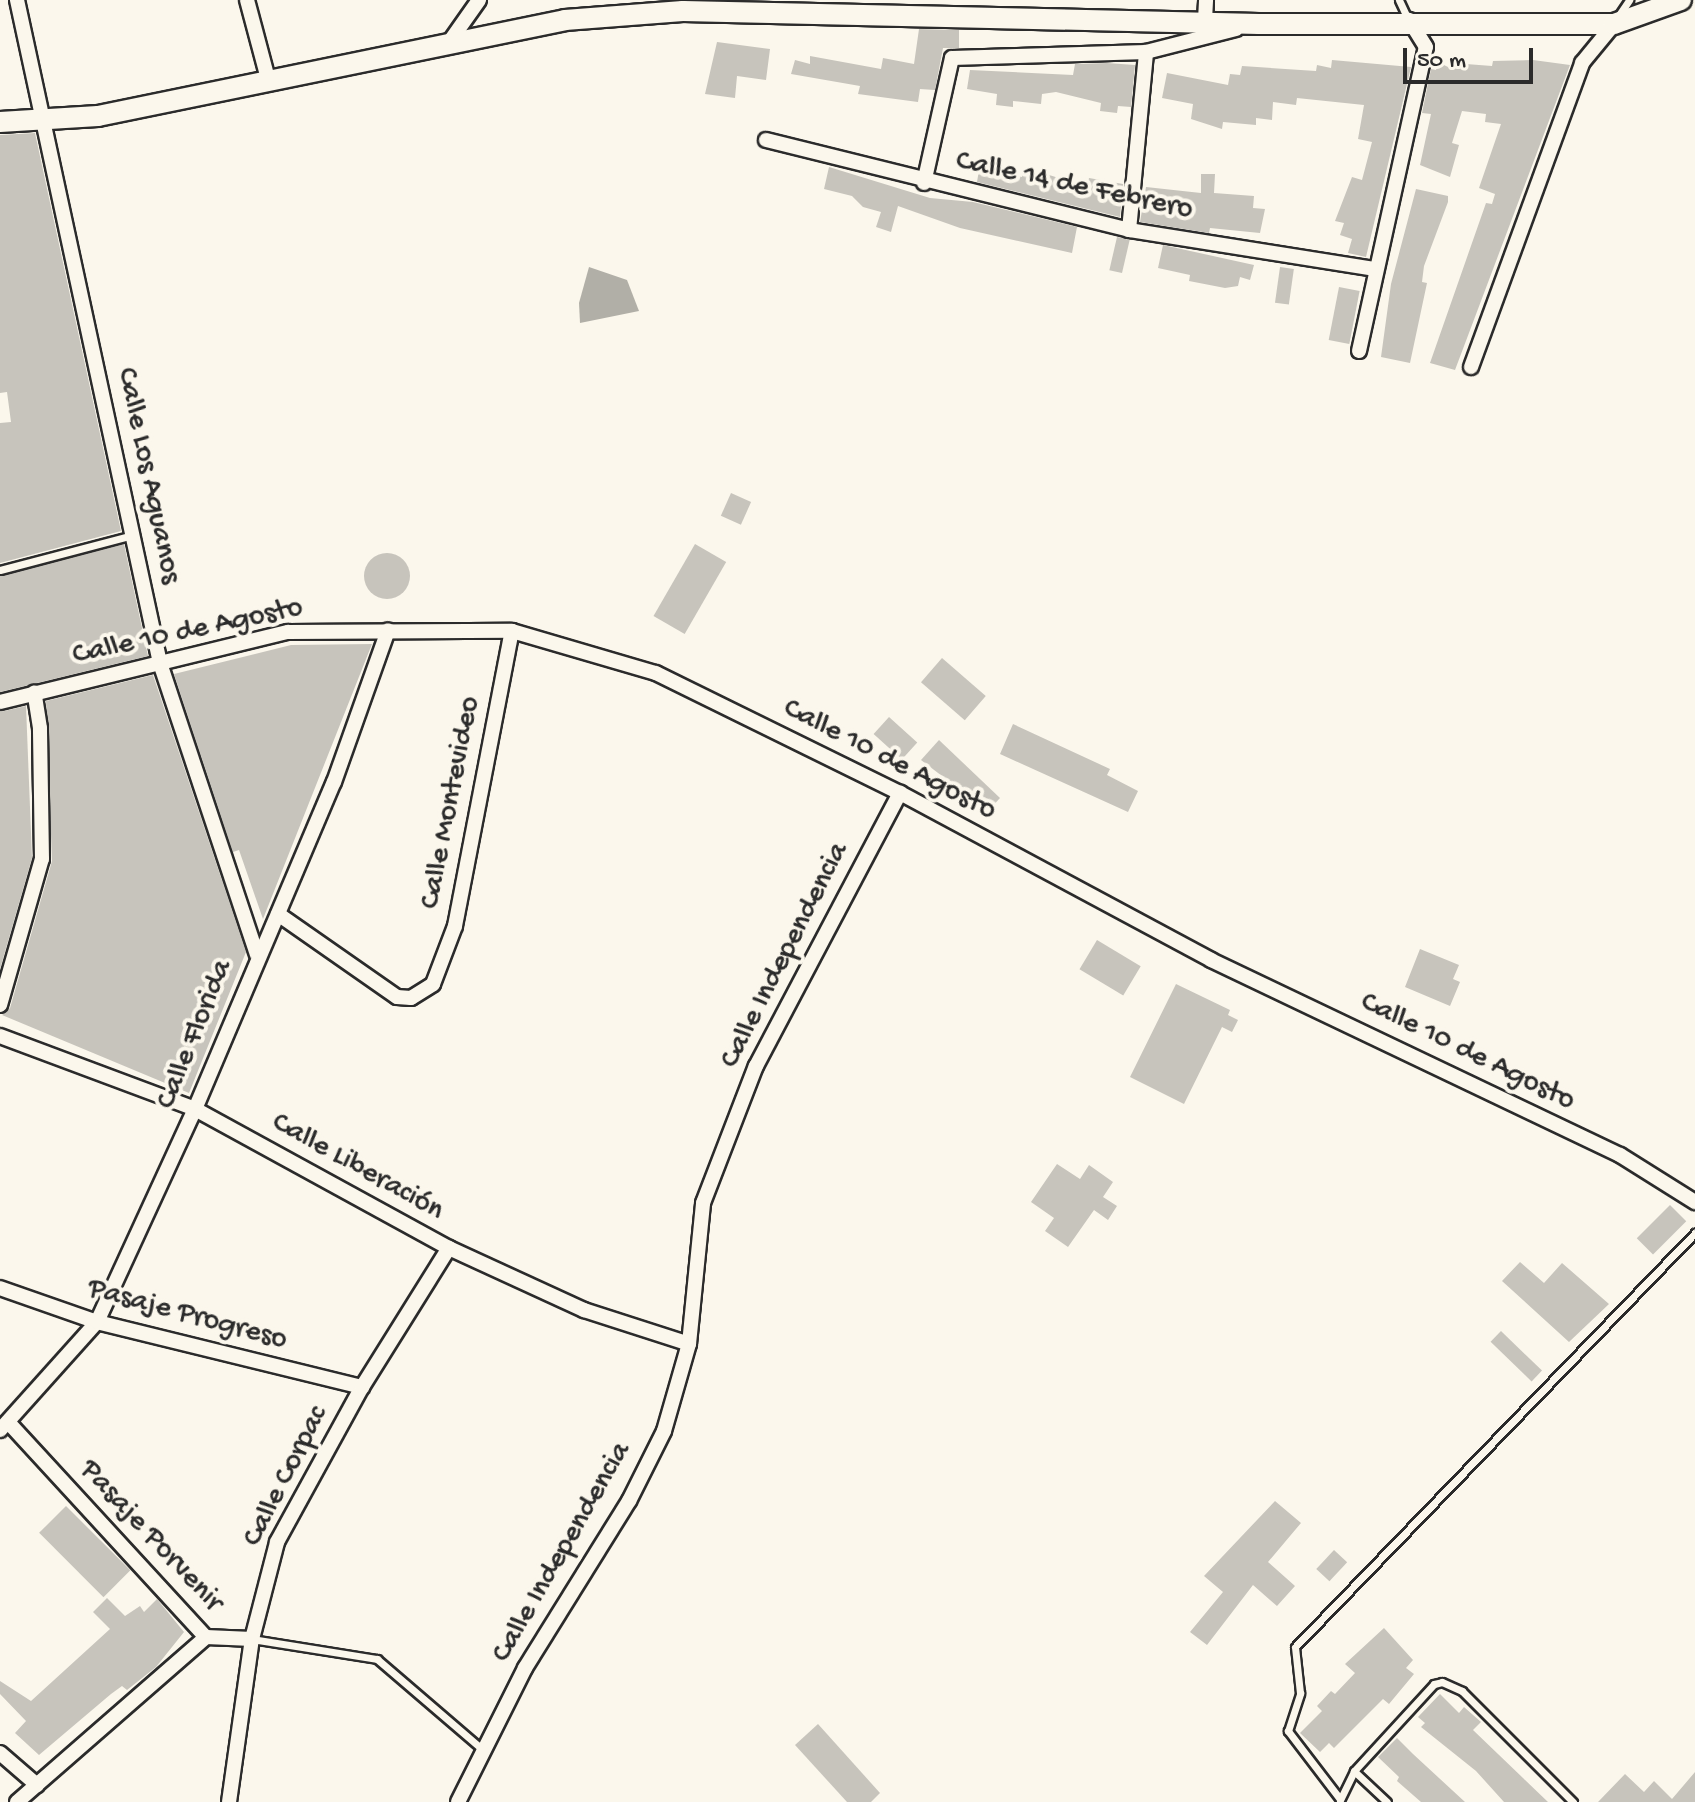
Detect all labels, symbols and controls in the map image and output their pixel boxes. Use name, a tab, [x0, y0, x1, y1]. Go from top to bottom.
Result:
scale bar	[1407, 32, 1537, 82]
text: 50 m	[1417, 47, 1466, 76]
street label: Calle 14 de Febrero	[952, 144, 1196, 230]
street label: Calle Los Aguanos	[107, 365, 187, 587]
street label: Calle 10 de Agosto	[70, 591, 306, 675]
street label: Calle 10 de Agosto	[776, 692, 1002, 830]
street label: Calle Montevideo	[414, 694, 490, 912]
street label: Calle Independencia	[714, 837, 858, 1075]
street label: Calle Florida	[150, 955, 242, 1115]
street label: Calle 10 de Agosto	[1354, 985, 1580, 1121]
street label: Calle Liberación	[265, 1106, 449, 1230]
street label: Pasaje Progreso	[83, 1272, 291, 1360]
street label: Calle Corpac	[236, 1401, 338, 1553]
street label: Calle Independencia	[485, 1436, 641, 1670]
street label: Pasaje Porvenir	[70, 1453, 230, 1621]

